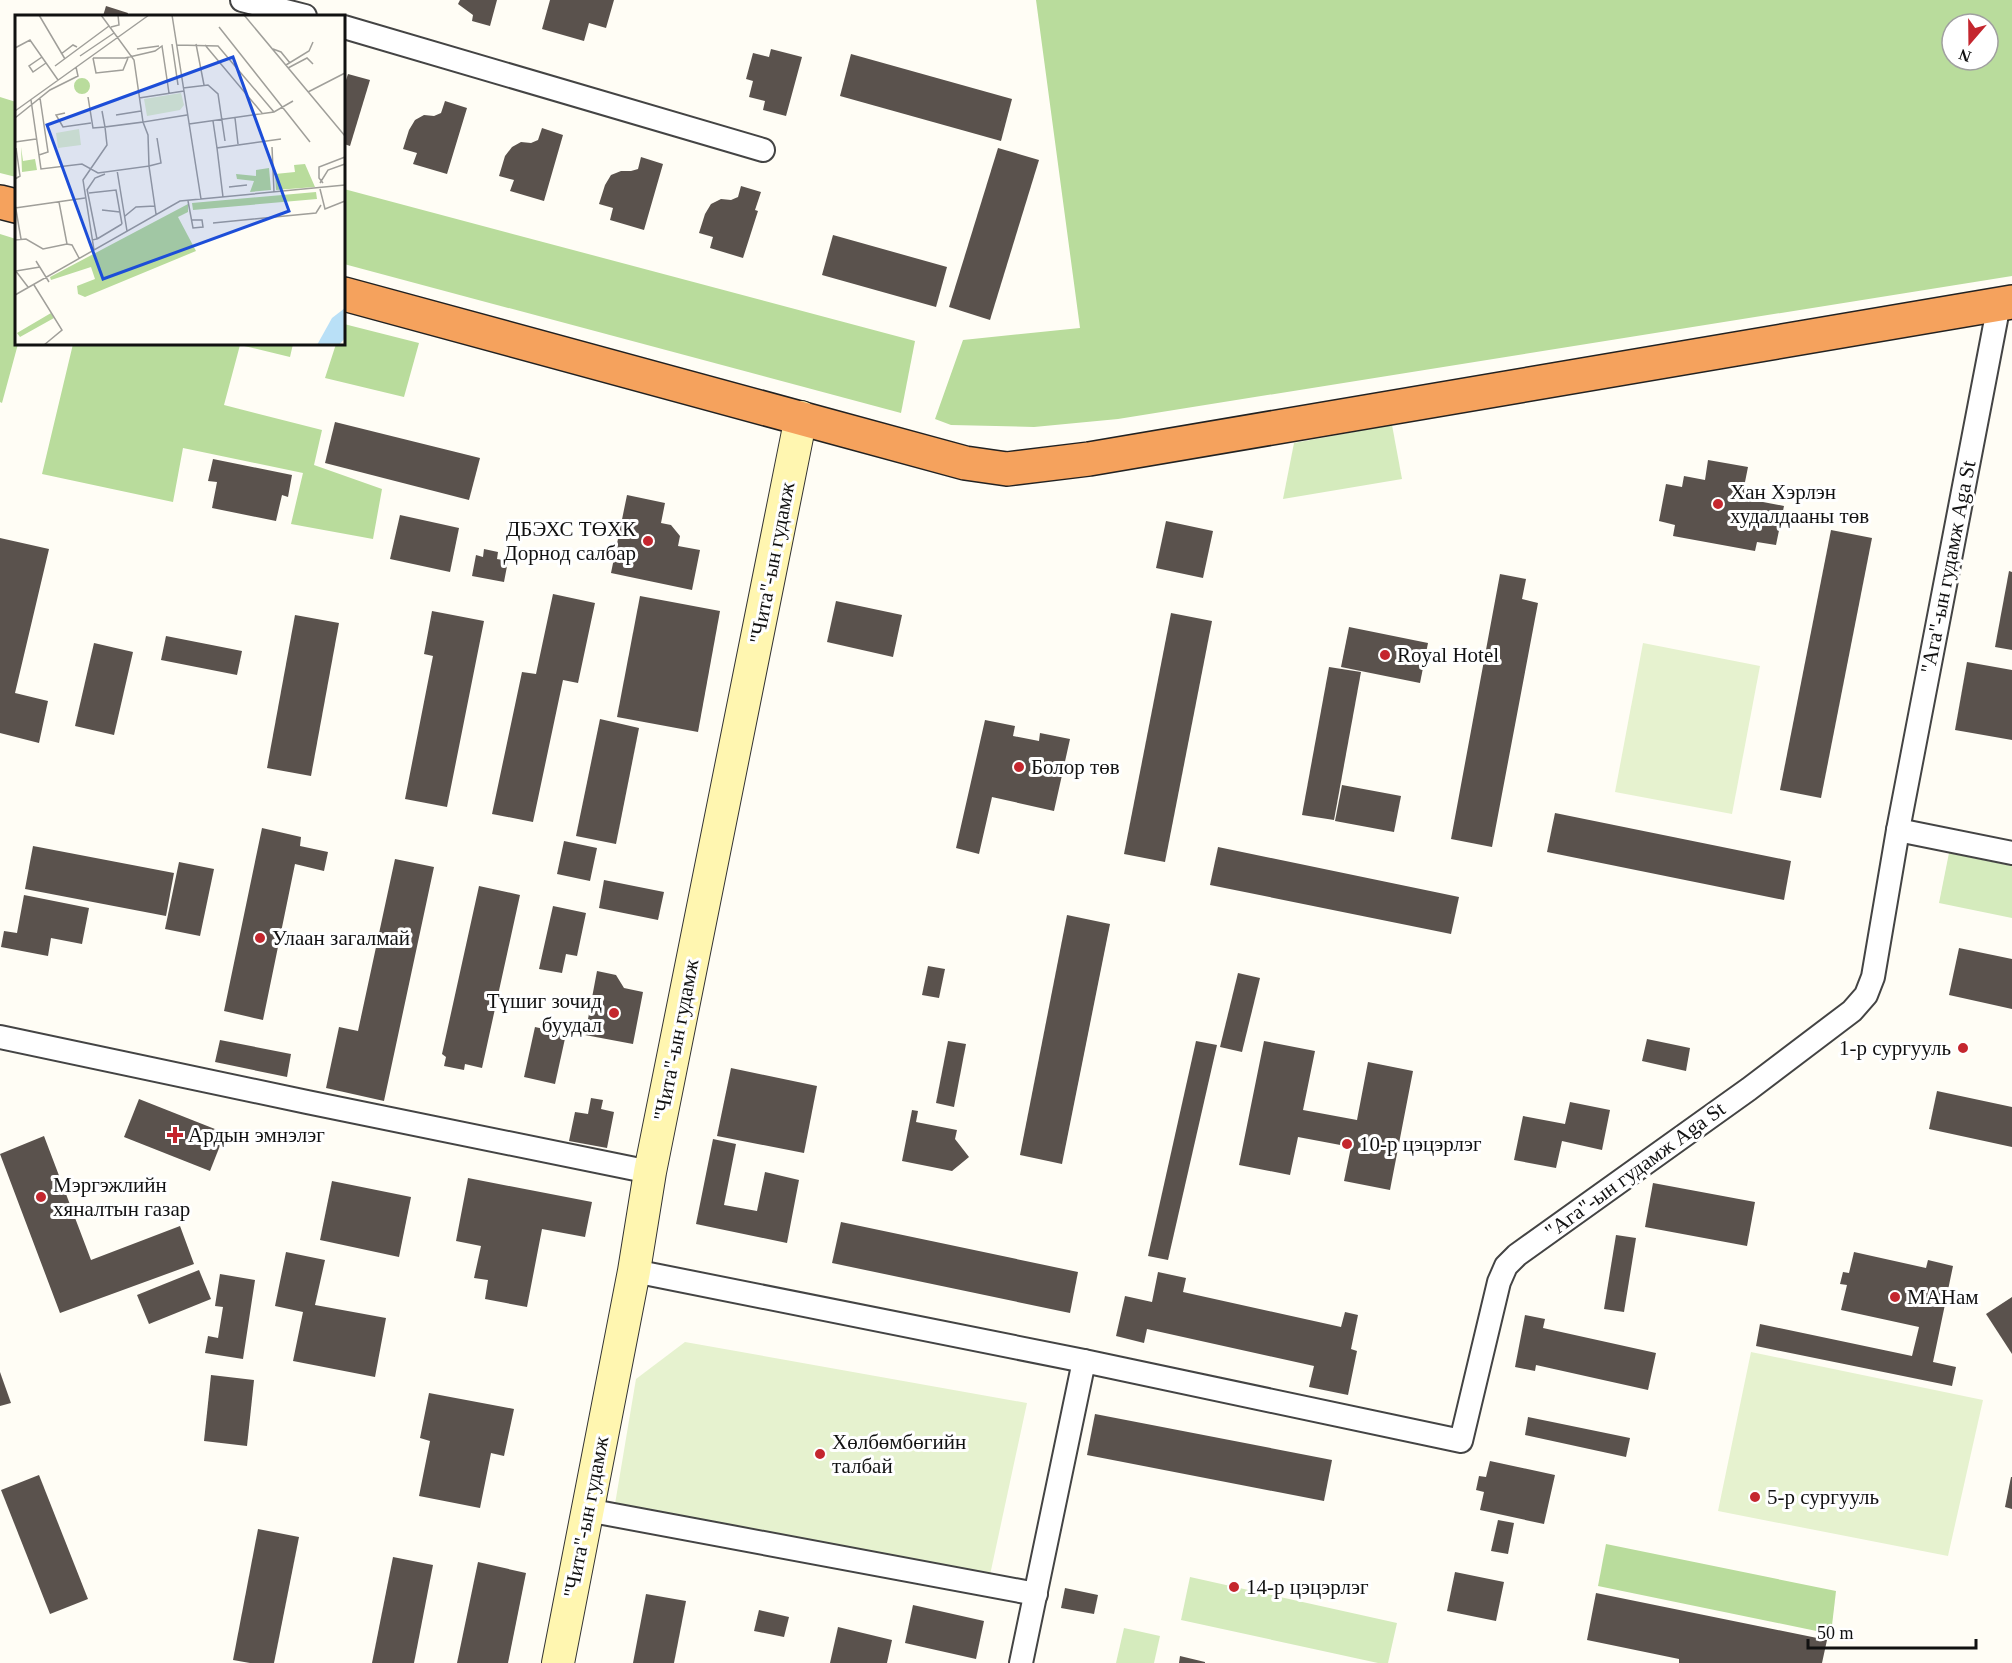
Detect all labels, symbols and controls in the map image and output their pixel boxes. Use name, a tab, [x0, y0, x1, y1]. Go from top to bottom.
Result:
north arrow	[1940, 12, 2000, 72]
inset map	[15, 15, 345, 345]
text: N	[1956, 46, 1973, 66]
street label: "Ага"-ын гудамж Aga St	[1916, 458, 1980, 676]
street label: "Чита"-ын гудамж	[745, 480, 800, 646]
place label: Хан Хэрлэн худалдааны төв	[1730, 480, 1869, 528]
marker: Хан Хэрлэн худалдааны төв	[1711, 497, 1725, 511]
place label: ДБЭХС ТӨХК Дорнод салбар	[504, 517, 637, 565]
marker: ДБЭХС ТӨХК Дорнод салбар	[641, 534, 655, 548]
place label: Royal Hotel	[1397, 643, 1499, 667]
marker: Royal Hotel	[1378, 648, 1392, 662]
place label: Болор төв	[1031, 755, 1120, 779]
marker: Болор төв	[1012, 760, 1026, 774]
place label: Улаан загалмай	[272, 926, 410, 950]
marker: Улаан загалмай	[253, 931, 267, 945]
street label: "Чита"-ын гудамж	[649, 957, 704, 1123]
place label: Түшиг зочид буудал	[487, 989, 602, 1037]
marker: Түшиг зочид буудал	[607, 1006, 621, 1020]
place label: 1-р сургууль	[1839, 1036, 1951, 1060]
marker: 1-р сургууль	[1956, 1041, 1970, 1055]
street label: "Ага"-ын гудамж Aga St	[1540, 1097, 1730, 1243]
place label: Ардын эмнэлэг	[188, 1123, 325, 1147]
marker: Ардын эмнэлэг	[166, 1126, 184, 1144]
place label: 10-р цэцэрлэг	[1359, 1132, 1482, 1156]
marker: 10-р цэцэрлэг	[1340, 1137, 1354, 1151]
place label: Мэргэжлийн хяналтын газар	[53, 1173, 190, 1221]
marker: Мэргэжлийн хяналтын газар	[34, 1190, 48, 1204]
place label: МАНам	[1907, 1285, 1979, 1309]
marker: МАНам	[1888, 1290, 1902, 1304]
place label: Хөлбөмбөгийн талбай	[832, 1430, 966, 1478]
street label: "Чита"-ын гудамж	[559, 1434, 614, 1600]
marker: Хөлбөмбөгийн талбай	[813, 1447, 827, 1461]
place label: 5-р сургууль	[1767, 1485, 1879, 1509]
marker: 5-р сургууль	[1748, 1490, 1762, 1504]
place label: 14-р цэцэрлэг	[1246, 1575, 1369, 1599]
marker: 14-р цэцэрлэг	[1227, 1580, 1241, 1594]
scale bar	[1808, 1612, 1976, 1650]
text: 50 m	[1817, 1623, 1854, 1643]

